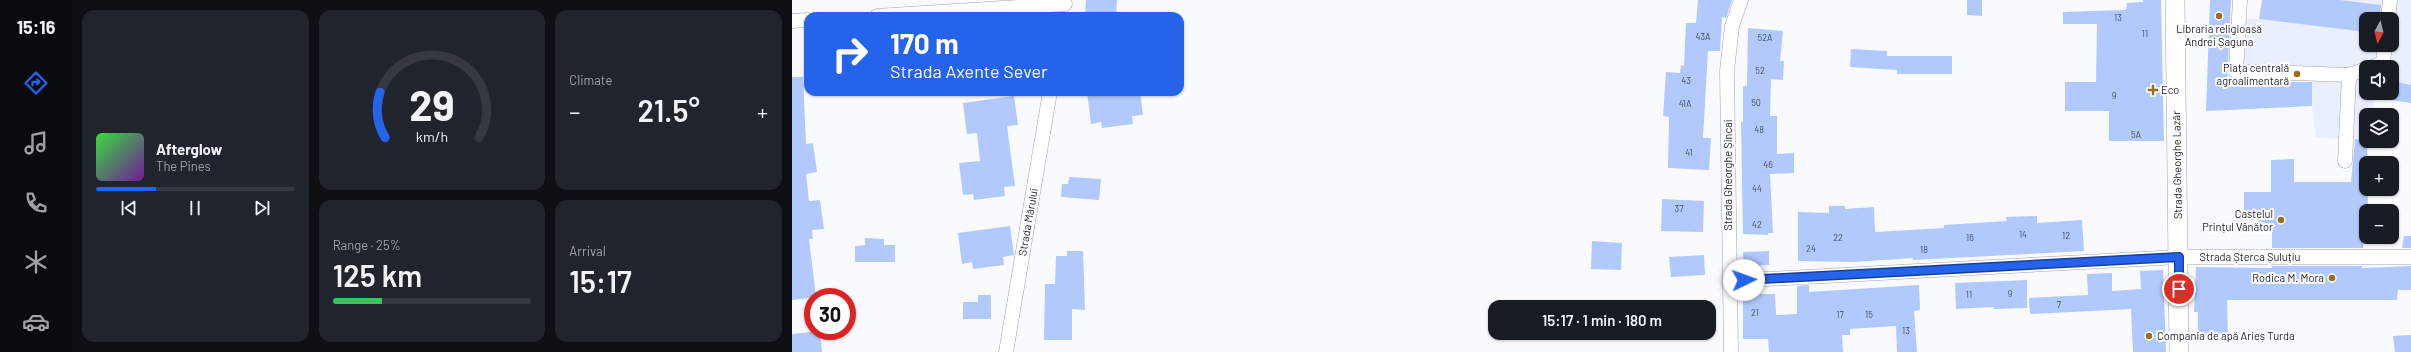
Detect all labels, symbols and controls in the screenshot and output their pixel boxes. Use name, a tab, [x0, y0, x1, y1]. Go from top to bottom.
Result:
marker: Libraria religioasă Andrei Șaguna	[2214, 11, 2224, 21]
house number: 13	[2114, 12, 2122, 23]
north arrow	[2359, 12, 2399, 52]
map controls	[2359, 12, 2399, 244]
text: 15:16	[17, 16, 55, 38]
place label: Libraria religioasă Andrei Șaguna	[2176, 22, 2262, 48]
text: 170 m	[890, 26, 959, 60]
icon: right	[824, 28, 876, 80]
house number: 11	[2142, 28, 2148, 39]
house number: 43A	[1695, 31, 1711, 42]
house number: 52A	[1758, 32, 1773, 43]
text: Strada Axente Sever	[890, 60, 1048, 82]
button: sound	[2359, 60, 2399, 100]
place label: Piața centrală agroalimentară	[2217, 61, 2289, 87]
house number: 52	[1755, 65, 1765, 76]
icon: directions	[22, 69, 50, 97]
marker: Piața centrală agroalimentară	[2292, 69, 2302, 79]
text: Climate	[569, 72, 612, 88]
house number: 43	[1681, 75, 1691, 86]
text: 29	[409, 79, 455, 129]
place label: Eco	[2161, 83, 2179, 96]
marker: Eco	[2148, 85, 2158, 95]
house number: 9	[2112, 90, 2117, 101]
text: 21.5°	[638, 92, 700, 128]
house number: 50	[1751, 97, 1761, 108]
text: −	[569, 98, 580, 124]
text: +	[757, 98, 768, 124]
house number: 41A	[1679, 98, 1692, 109]
button: layers	[2359, 108, 2399, 148]
street label: Strada Gheorghe Lazăr	[2169, 111, 2184, 219]
street label: Strada Gheorghe Șincai	[1721, 119, 1734, 231]
house number: 48	[1754, 124, 1764, 135]
text: km/h	[416, 127, 448, 144]
icon: music	[22, 129, 50, 157]
house number: 5A	[2131, 129, 2142, 140]
text: Afterglow	[156, 140, 222, 158]
house number: 41	[1685, 147, 1693, 158]
button: +	[2359, 156, 2399, 196]
text: The Pines	[156, 158, 211, 174]
house number: 46	[1763, 159, 1773, 170]
house number: 44	[1752, 183, 1762, 194]
street label: Strada Mărului	[1015, 187, 1040, 257]
icon: phone	[22, 189, 50, 217]
icon: previous	[118, 197, 140, 219]
icon: pause	[184, 197, 206, 219]
icon: next	[251, 197, 273, 219]
house number: 37	[1675, 203, 1684, 214]
button: −	[2359, 204, 2399, 244]
place label: Castelul Prințul Vânător	[2202, 207, 2273, 233]
marker: Castelul Prințul Vânător	[2276, 215, 2286, 225]
house number: 42	[1752, 219, 1762, 230]
house number: 14	[2019, 229, 2027, 240]
house number: 12	[2062, 230, 2070, 241]
house number: 22	[1833, 232, 1843, 243]
house number: 16	[1966, 232, 1974, 243]
text: Range · 25%	[333, 237, 401, 253]
text: Arrival	[569, 243, 606, 259]
house number: 24	[1806, 243, 1816, 254]
house number: 18	[1920, 244, 1928, 255]
icon: climate	[22, 248, 50, 276]
street label: Strada Șterca Șuluțiu	[2200, 250, 2301, 263]
text: 125 km	[333, 257, 422, 293]
position arrow	[1723, 259, 1765, 301]
text: 15:17	[569, 263, 632, 299]
place label: Rodica M. Mora	[2252, 271, 2324, 284]
pin	[2162, 272, 2196, 306]
marker: Rodica M. Mora	[2327, 273, 2337, 283]
icon: arrive	[2168, 278, 2190, 300]
speed limit sign: 30	[804, 288, 856, 340]
house number: 9	[2008, 288, 2013, 299]
house number: 11	[1966, 289, 1972, 300]
house number: 7	[2057, 299, 2062, 310]
house number: 21	[1751, 307, 1759, 318]
icon: car	[22, 308, 50, 336]
house number: 17	[1836, 309, 1844, 320]
house number: 15	[1865, 309, 1873, 320]
text: 15:17 · 1 min · 180 m	[1542, 311, 1662, 329]
house number: 13	[1902, 325, 1910, 336]
place label: Compania de apă Arieș Turda	[2157, 329, 2295, 342]
marker: Compania de apă Arieș Turda	[2144, 331, 2154, 341]

